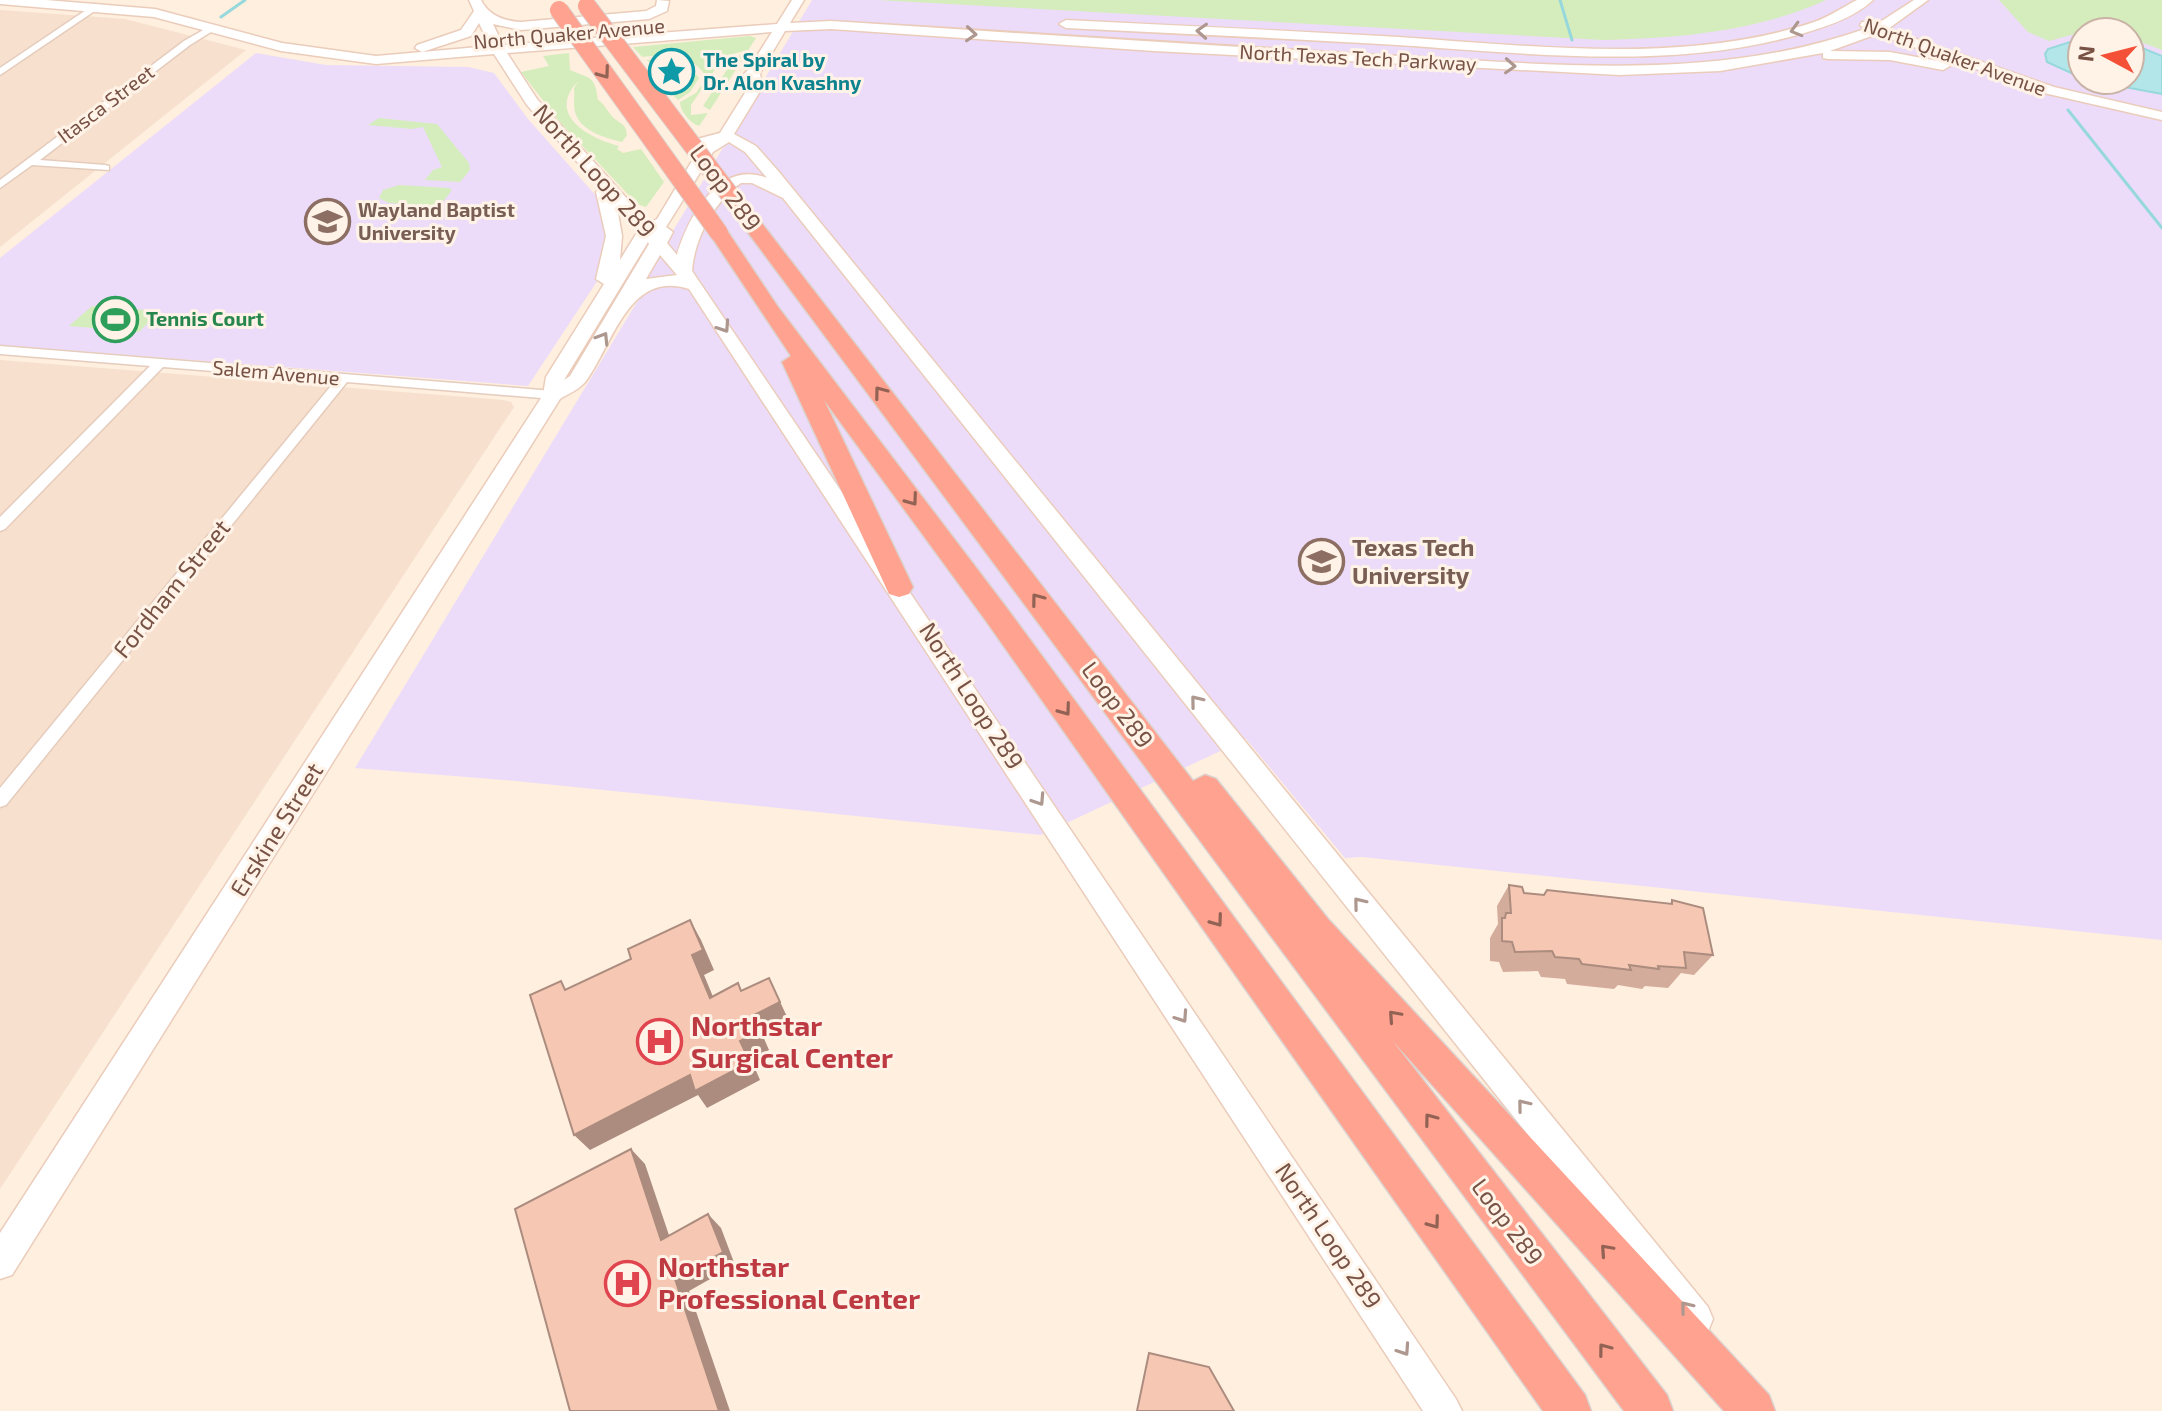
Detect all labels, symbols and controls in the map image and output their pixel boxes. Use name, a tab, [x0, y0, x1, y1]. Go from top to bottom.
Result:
street label: North Quaker Avenue	[1861, 12, 2050, 100]
street label: North Quaker Avenue	[472, 13, 666, 53]
north arrow	[2066, 16, 2146, 96]
one-way arrow	[1790, 21, 1804, 37]
one-way arrow	[1195, 23, 1208, 40]
one-way arrow	[965, 25, 978, 42]
street label: North Texas Tech Parkway	[1239, 39, 1478, 75]
text: N	[2071, 44, 2099, 63]
place label: The Spiral by Dr. Alon Kvashny	[703, 47, 862, 95]
place icon: The Spiral by Dr. Alon Kvashny	[648, 48, 696, 96]
one-way arrow	[1504, 57, 1517, 74]
street label: Itasca Street	[52, 59, 159, 147]
one-way arrow	[595, 65, 609, 79]
street label: North Loop 289	[528, 97, 663, 243]
street label: Loop 289	[684, 138, 768, 236]
place label: Wayland Baptist University	[358, 197, 515, 245]
school or university icon: Wayland Baptist University	[303, 198, 351, 246]
sports icon: Tennis Court	[91, 295, 139, 343]
place label: Tennis Court	[146, 306, 264, 330]
one-way arrow	[714, 319, 729, 333]
one-way arrow	[593, 332, 609, 347]
street label: Salem Avenue	[212, 354, 341, 390]
one-way arrow	[875, 386, 889, 401]
one-way arrow	[902, 491, 917, 506]
street label: Fordham Street	[106, 513, 235, 663]
place label: Texas Tech University	[1352, 532, 1474, 589]
school or university icon: Texas Tech University	[1297, 538, 1345, 586]
one-way arrow	[1032, 593, 1046, 608]
street label: North Loop 289	[914, 616, 1031, 774]
street label: Loop 289	[1076, 655, 1160, 753]
one-way arrow	[1191, 696, 1206, 710]
one-way arrow	[1055, 702, 1070, 716]
street label: Erskine Street	[223, 757, 328, 901]
one-way arrow	[1030, 791, 1045, 805]
one-way arrow	[1355, 897, 1369, 912]
one-way arrow	[1207, 913, 1222, 927]
place label: Northstar Surgical Center	[691, 1008, 893, 1074]
one-way arrow	[1173, 1008, 1188, 1023]
one-way arrow	[1389, 1011, 1403, 1025]
hospital icon: Northstar Surgical Center	[636, 1018, 684, 1066]
one-way arrow	[1518, 1100, 1532, 1115]
one-way arrow	[1425, 1114, 1439, 1128]
street label: North Loop 289	[1270, 1157, 1389, 1313]
street label: Loop 289	[1466, 1172, 1550, 1270]
one-way arrow	[1424, 1215, 1439, 1229]
one-way arrow	[1601, 1245, 1615, 1260]
place label: Northstar Professional Center	[658, 1249, 920, 1315]
hospital icon: Northstar Professional Center	[603, 1259, 651, 1307]
one-way arrow	[1682, 1301, 1696, 1316]
one-way arrow	[1394, 1341, 1409, 1356]
one-way arrow	[1599, 1343, 1613, 1358]

